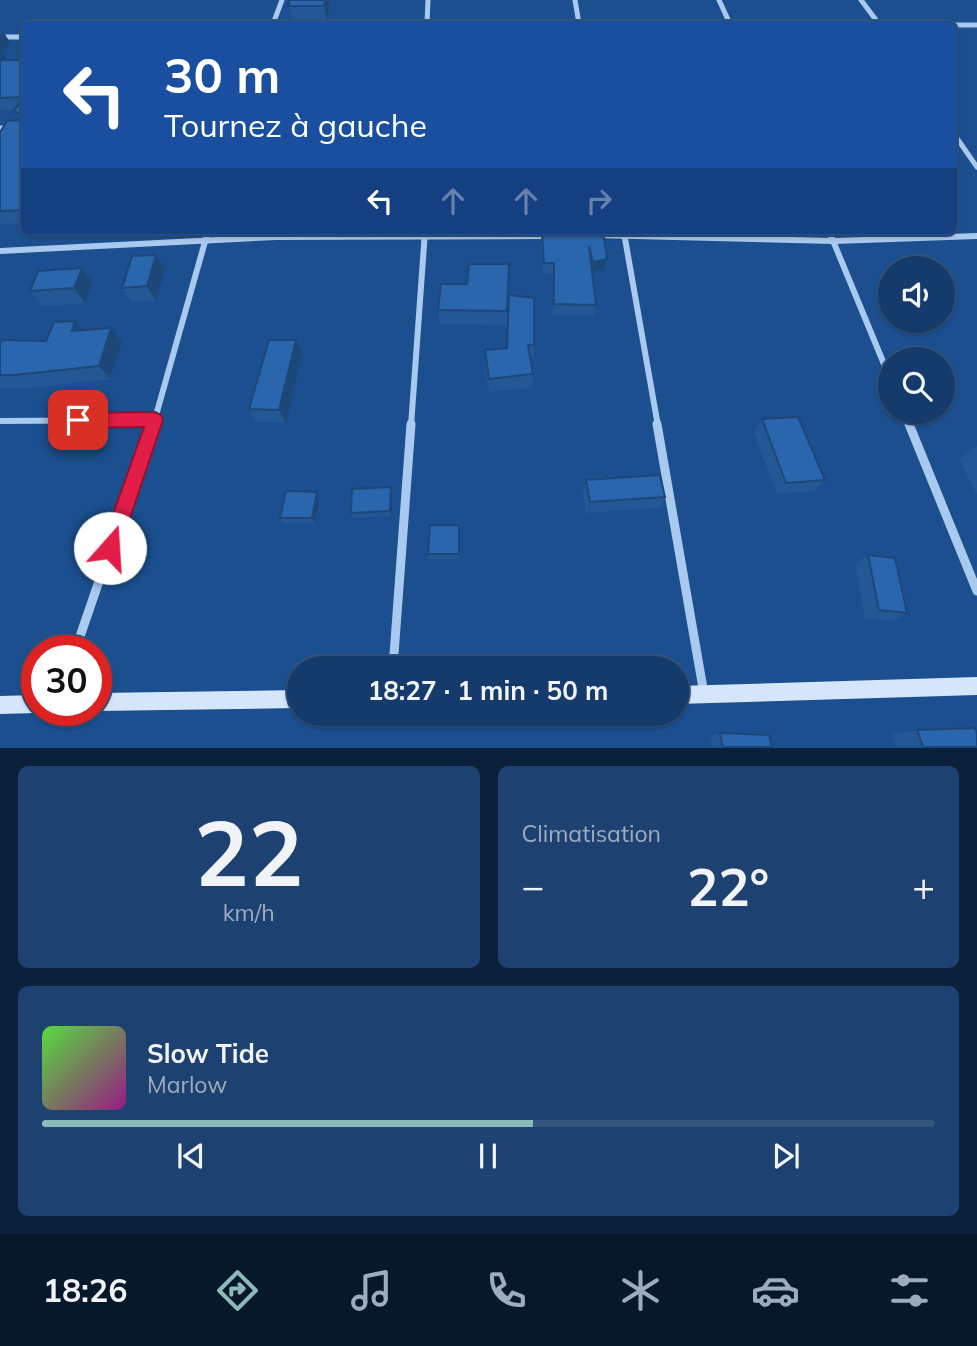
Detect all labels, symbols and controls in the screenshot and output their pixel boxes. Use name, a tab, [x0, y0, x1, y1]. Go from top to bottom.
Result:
text: 30 m	[164, 44, 280, 105]
icon: left	[49, 49, 140, 140]
text: Tournez à gauche	[164, 105, 427, 145]
icon: left	[361, 182, 399, 220]
icon: ahead	[434, 182, 472, 220]
icon: ahead	[507, 182, 545, 220]
icon: right	[580, 182, 618, 220]
map controls	[878, 256, 955, 424]
button: sound	[878, 256, 955, 333]
button: search	[878, 347, 955, 424]
pin	[48, 390, 108, 450]
icon: arrive	[59, 401, 97, 439]
position arrow	[73, 511, 147, 585]
speed limit sign: 30	[21, 635, 112, 726]
text: 18:27 · 1 min · 50 m	[368, 674, 608, 707]
text: 22	[194, 795, 303, 909]
text: Climatisation	[522, 819, 661, 848]
text: 22°	[687, 854, 769, 919]
text: −	[522, 862, 544, 910]
text: +	[912, 862, 935, 910]
text: km/h	[223, 898, 275, 927]
text: Slow Tide	[147, 1037, 269, 1070]
text: Marlow	[147, 1070, 227, 1099]
icon: previous	[172, 1137, 210, 1175]
icon: pause	[469, 1137, 507, 1175]
icon: next	[767, 1137, 805, 1175]
icon: directions	[213, 1266, 262, 1315]
icon: music	[347, 1266, 396, 1315]
icon: phone	[482, 1266, 531, 1315]
icon: climate	[616, 1266, 665, 1315]
icon: car	[751, 1266, 800, 1315]
icon: filters	[885, 1266, 934, 1315]
text: 18:26	[43, 1270, 127, 1310]

